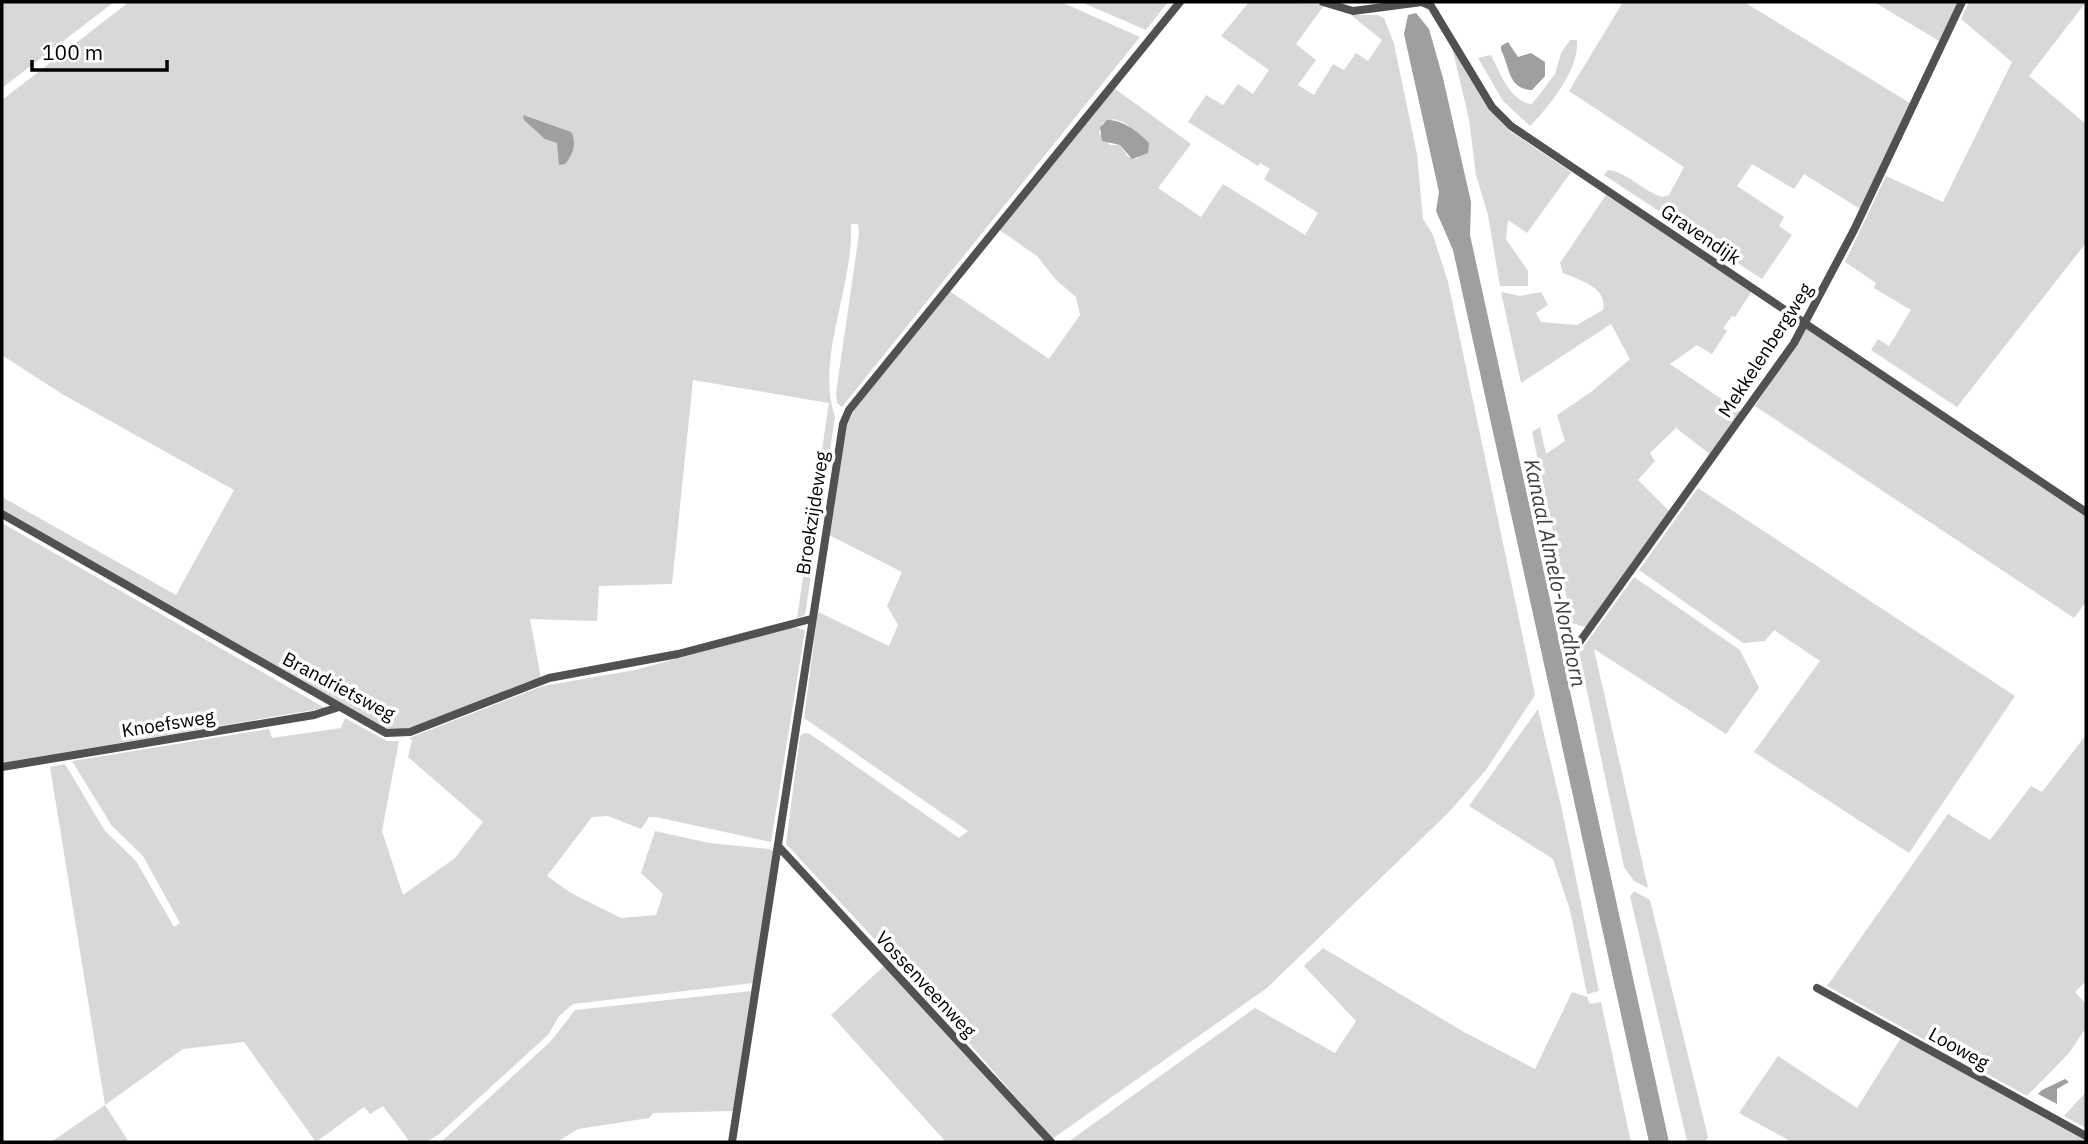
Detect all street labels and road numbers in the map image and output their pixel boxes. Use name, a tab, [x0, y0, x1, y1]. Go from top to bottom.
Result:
street label: Gravendijk	[1657, 199, 1745, 269]
street label: Mekkelenbergweg	[1713, 278, 1817, 422]
street label: Broekzijdeweg	[790, 449, 834, 577]
street label: Brandrietsweg	[279, 646, 399, 726]
street label: Knoefsweg	[120, 704, 216, 742]
street label: Vossenveenweg	[871, 926, 981, 1042]
street label: Looweg	[1925, 1022, 1993, 1074]

